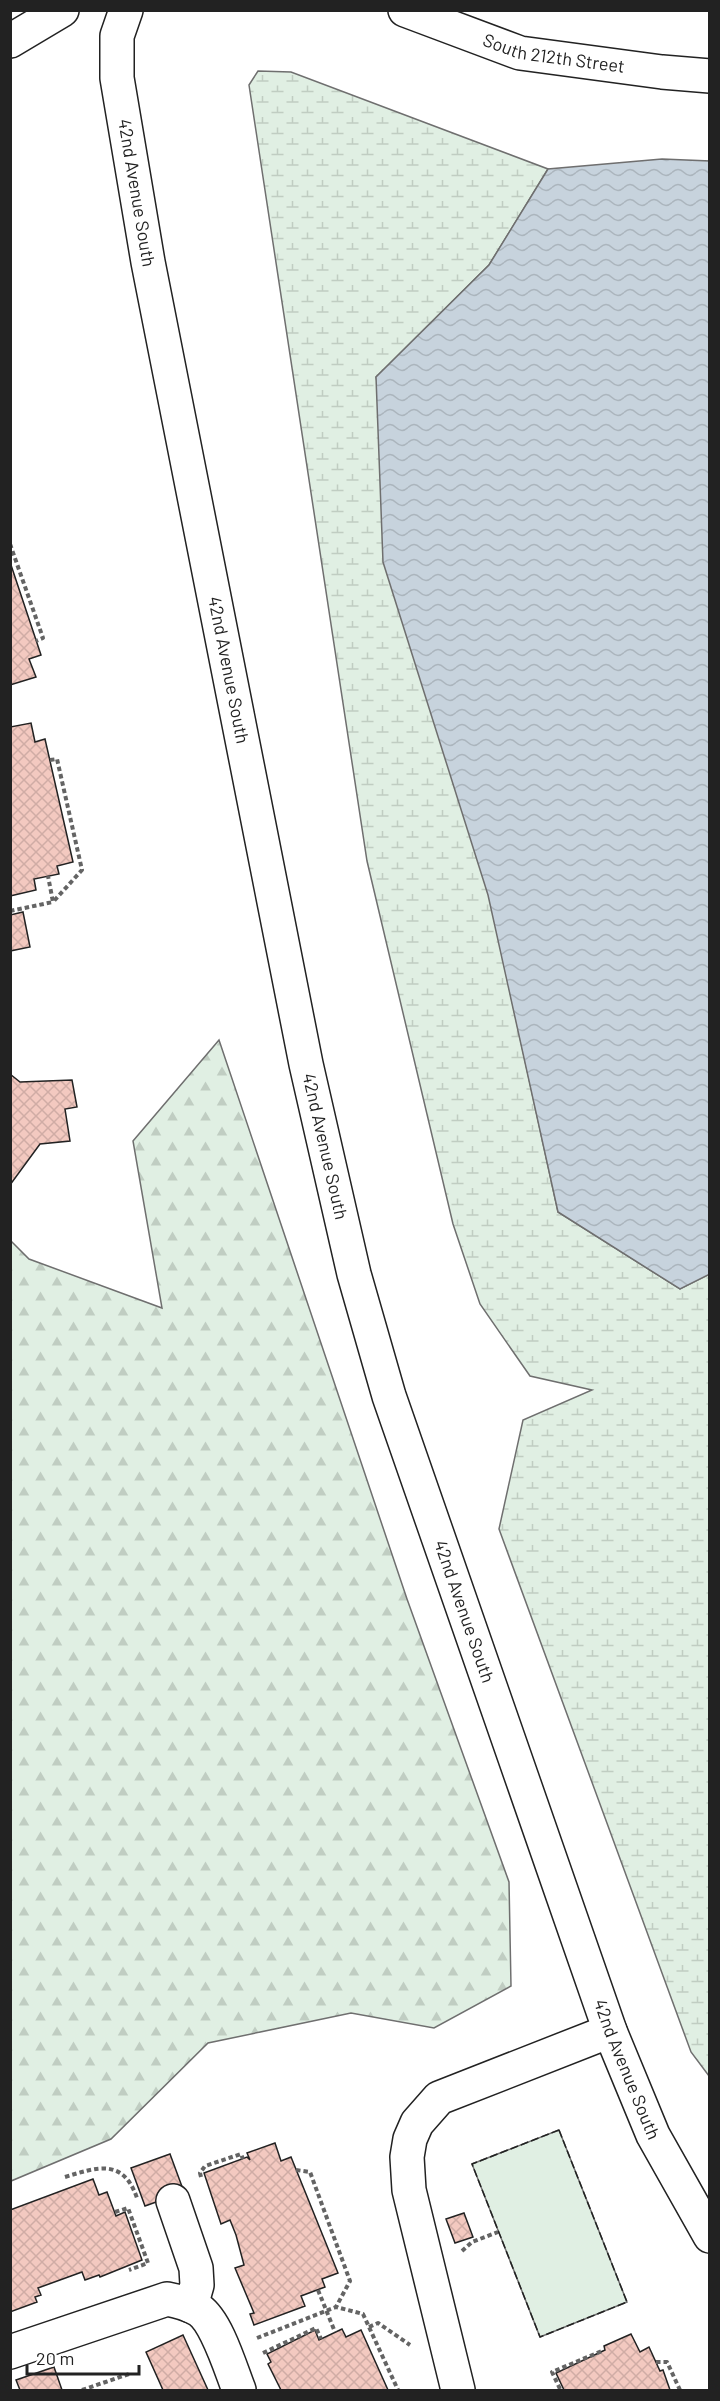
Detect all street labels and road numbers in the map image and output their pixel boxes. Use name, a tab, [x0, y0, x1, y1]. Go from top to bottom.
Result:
street label: South 212th Street	[480, 28, 626, 77]
street label: 42nd Avenue South	[114, 117, 161, 268]
street label: 42nd Avenue South	[204, 594, 255, 745]
street label: 42nd Avenue South	[298, 1071, 353, 1222]
street label: 42nd Avenue South	[430, 1537, 500, 1685]
street label: 42nd Avenue South	[590, 1996, 666, 2143]

